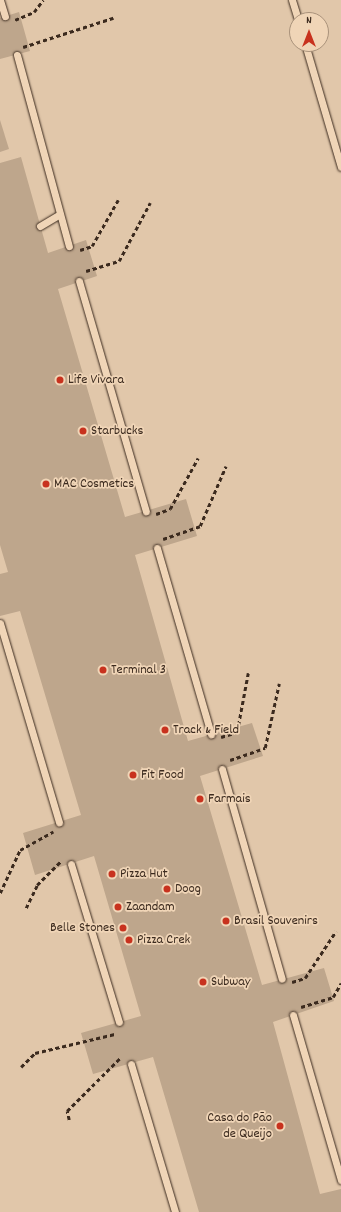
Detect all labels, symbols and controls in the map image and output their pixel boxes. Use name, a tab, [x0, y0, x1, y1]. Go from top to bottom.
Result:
north arrow	[289, 12, 329, 52]
text: N	[306, 13, 312, 29]
place label: Life Vivara	[68, 372, 124, 388]
marker: Life Vivara	[55, 375, 65, 385]
place label: Starbucks	[91, 423, 143, 439]
marker: Starbucks	[78, 426, 88, 436]
place label: MAC Cosmetics	[54, 476, 134, 492]
marker: MAC Cosmetics	[41, 479, 51, 489]
place label: Terminal 3	[111, 662, 166, 678]
marker: Terminal 3	[98, 665, 108, 675]
place label: Track & Field	[173, 722, 239, 738]
marker: Track & Field	[160, 725, 170, 735]
place label: Fit Food	[141, 767, 183, 783]
marker: Fit Food	[128, 770, 138, 780]
place label: Farmais	[208, 791, 251, 807]
marker: Farmais	[195, 794, 205, 804]
place label: Pizza Hut	[120, 866, 168, 882]
marker: Pizza Hut	[107, 869, 117, 879]
place label: Doog	[175, 881, 201, 897]
marker: Doog	[162, 884, 172, 894]
place label: Zaandam	[126, 899, 175, 915]
marker: Zaandam	[113, 902, 123, 912]
place label: Brasil Souvenirs	[234, 913, 318, 929]
marker: Brasil Souvenirs	[221, 916, 231, 926]
place label: Belle Stones	[50, 920, 115, 936]
marker: Belle Stones	[118, 923, 128, 933]
place label: Pizza Crek	[137, 932, 190, 948]
marker: Pizza Crek	[124, 935, 134, 945]
place label: Subway	[211, 974, 251, 990]
marker: Subway	[198, 977, 208, 987]
place label: Casa do Pão de Queijo	[207, 1110, 272, 1142]
marker: Casa do Pão de Queijo	[275, 1121, 285, 1131]

